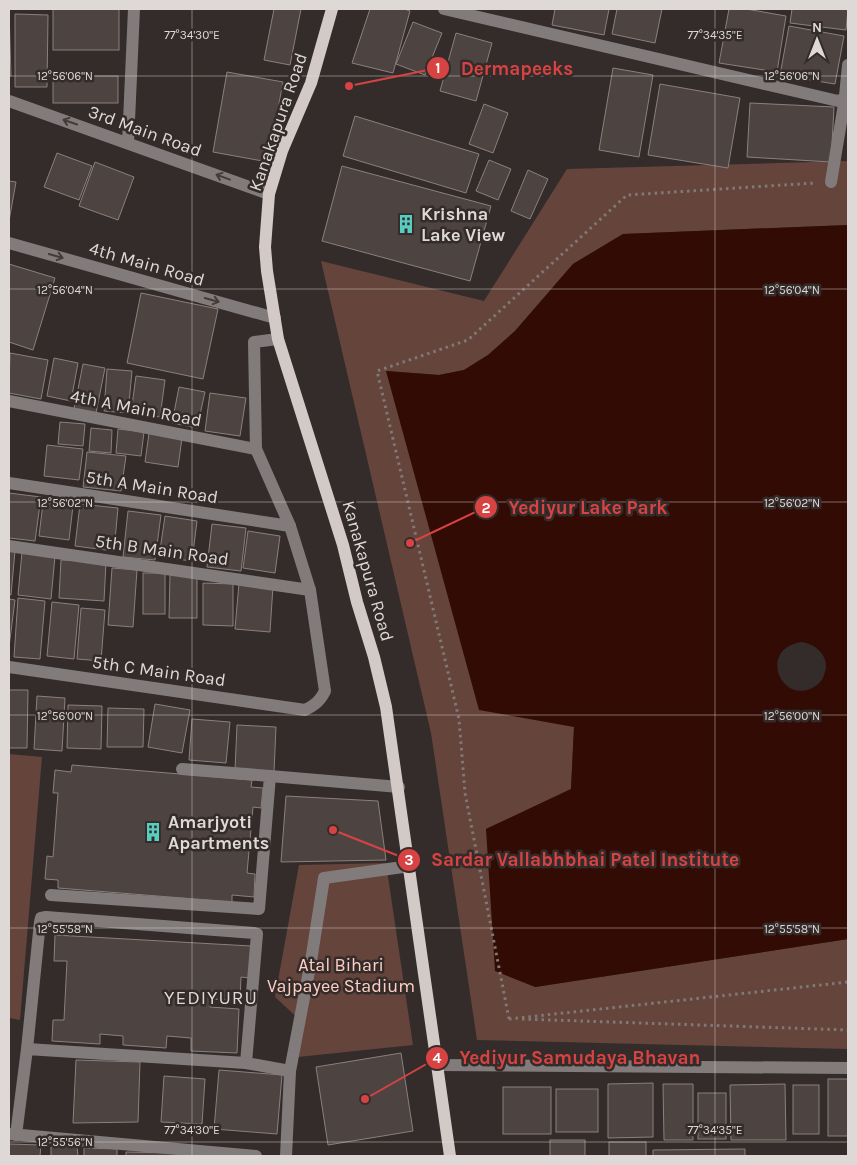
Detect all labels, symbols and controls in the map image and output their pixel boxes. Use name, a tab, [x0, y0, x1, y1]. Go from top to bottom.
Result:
north arrow	[792, 15, 842, 65]
text: N	[812, 19, 822, 36]
text: 77°34'30"E	[164, 28, 220, 42]
text: 77°34'35"E	[687, 28, 743, 42]
street label: Kanakapura Road	[244, 50, 312, 194]
callout: Dermapeeks	[425, 51, 583, 85]
text: Dermapeeks	[461, 58, 573, 80]
text: 1	[435, 59, 441, 77]
text: 12°56'06"N	[37, 69, 93, 83]
text: 12°56'06"N	[764, 69, 820, 83]
street label: 3rd Main Road	[85, 100, 205, 162]
one-way arrow	[63, 117, 78, 126]
one-way arrow	[216, 172, 231, 181]
place label: Krishna Lake View	[421, 203, 505, 246]
building icon: Krishna Lake View	[395, 213, 417, 235]
street label: 4th Main Road	[87, 237, 207, 291]
one-way arrow	[47, 252, 63, 262]
text: 12°56'04"N	[37, 283, 93, 297]
text: 12°56'04"N	[764, 283, 820, 297]
one-way arrow	[204, 296, 220, 306]
street label: 4th A Main Road	[68, 384, 204, 432]
street label: 5th A Main Road	[84, 466, 220, 508]
callout: Yediyur Lake Park	[474, 490, 677, 524]
text: 12°56'02"N	[37, 496, 93, 510]
text: 12°56'02"N	[764, 496, 820, 510]
text: Yediyur Lake Park	[509, 497, 667, 519]
street label: Kanakapura Road	[337, 498, 399, 644]
text: 2	[481, 499, 491, 517]
street label: 5th B Main Road	[94, 530, 230, 570]
street label: 5th C Main Road	[91, 651, 227, 691]
text: 12°56'00"N	[37, 709, 93, 723]
text: 12°56'00"N	[764, 709, 820, 723]
place label: Amarjyoti Apartments	[168, 811, 269, 854]
building icon: Amarjyoti Apartments	[142, 821, 164, 843]
callout: Sardar Vallabhbhai Patel Institute	[396, 843, 749, 877]
text: Sardar Vallabhbhai Patel Institute	[431, 849, 739, 871]
text: 3	[404, 851, 414, 869]
text: 12°55'58"N	[37, 922, 93, 936]
text: 12°55'58"N	[764, 922, 820, 936]
park label: Atal Bihari Vajpayee Stadium	[267, 954, 415, 997]
district label: YEDIYURU	[164, 987, 258, 1009]
callout: Yediyur Samudaya Bhavan	[425, 1041, 711, 1075]
text: Yediyur Samudaya Bhavan	[460, 1047, 700, 1069]
text: 4	[433, 1049, 442, 1067]
text: 77°34'30"E	[164, 1123, 220, 1137]
text: 77°34'35"E	[687, 1123, 743, 1137]
text: 12°55'56"N	[37, 1135, 93, 1149]

